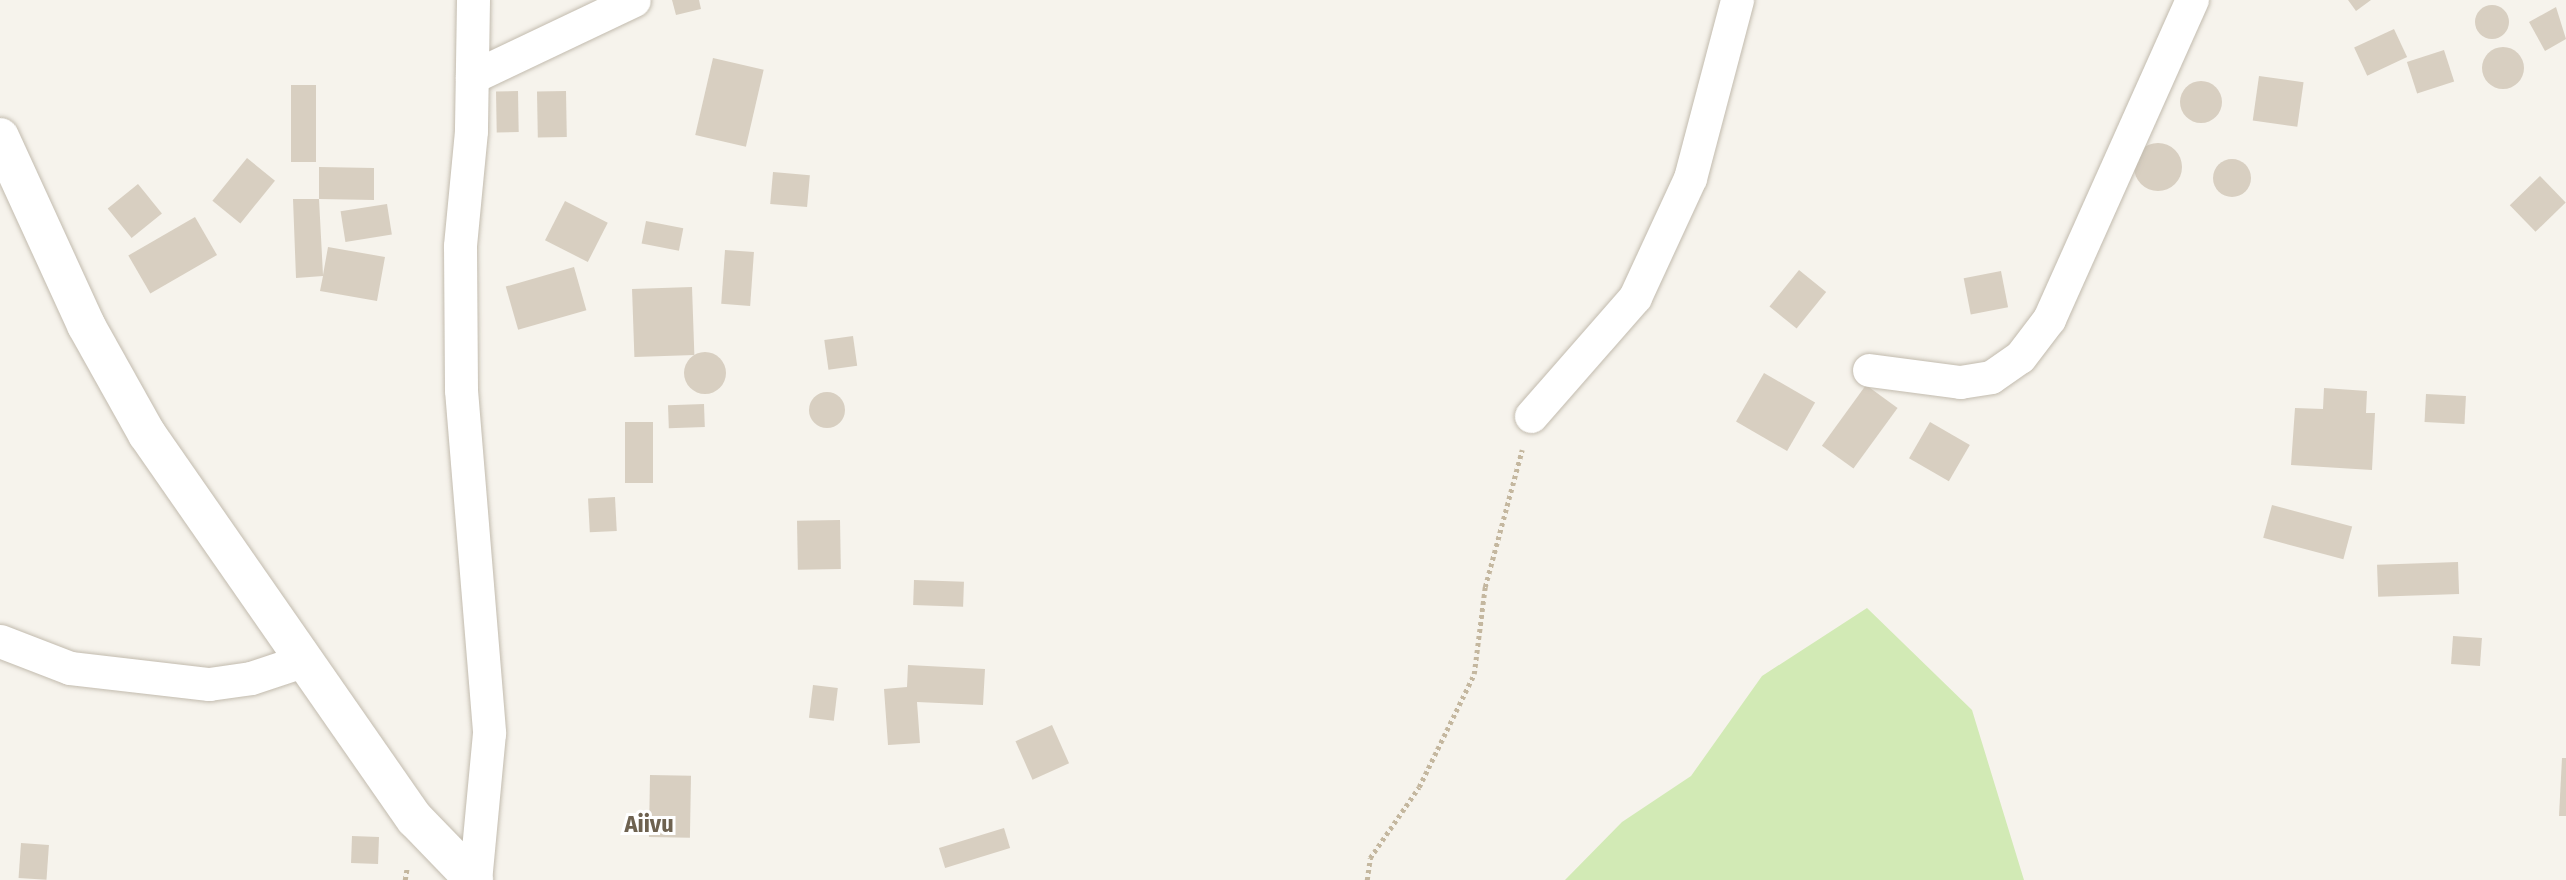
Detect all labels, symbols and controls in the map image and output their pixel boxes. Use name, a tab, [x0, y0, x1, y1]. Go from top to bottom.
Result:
district label: Aiivu	[624, 811, 674, 839]

